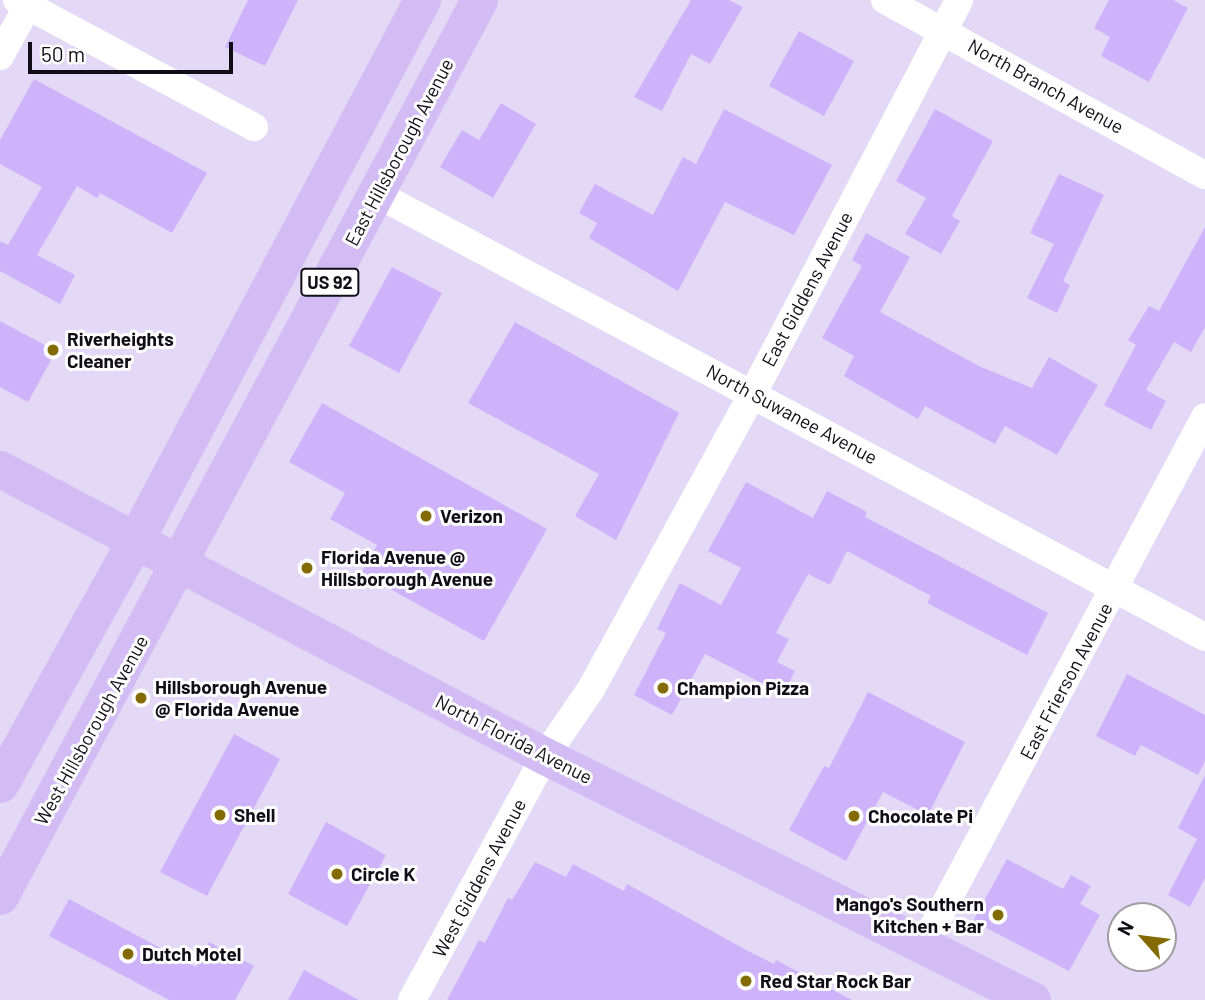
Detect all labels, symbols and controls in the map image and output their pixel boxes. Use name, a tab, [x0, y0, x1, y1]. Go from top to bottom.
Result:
scale bar	[32, 28, 236, 72]
street label: North Branch Avenue	[964, 34, 1128, 138]
text: 50 m	[41, 41, 85, 66]
street label: East Hillsborough Avenue	[340, 54, 458, 250]
street label: East Giddens Avenue	[757, 208, 857, 370]
road number: US 92	[300, 268, 360, 296]
place label: Riverheights Cleaner	[67, 328, 174, 372]
marker: Riverheights Cleaner	[45, 342, 61, 358]
street label: North Suwanee Avenue	[703, 359, 881, 469]
place label: Verizon	[440, 505, 503, 527]
marker: Verizon	[418, 508, 434, 524]
place label: Florida Avenue @ Hillsborough Avenue	[321, 546, 493, 590]
marker: Florida Avenue @ Hillsborough Avenue	[299, 560, 315, 576]
street label: East Frierson Avenue	[1015, 599, 1117, 763]
street label: West Hillsborough Avenue	[29, 631, 153, 829]
place label: Hillsborough Avenue @ Florida Avenue	[155, 676, 327, 720]
place label: Champion Pizza	[677, 677, 809, 699]
marker: Champion Pizza	[655, 680, 671, 696]
marker: Hillsborough Avenue @ Florida Avenue	[133, 690, 149, 706]
street label: North Florida Avenue	[432, 690, 596, 788]
street label: West Giddens Avenue	[428, 795, 530, 961]
place label: Shell	[234, 804, 275, 826]
place label: Chocolate Pi	[868, 805, 973, 827]
marker: Shell	[212, 807, 228, 823]
marker: Chocolate Pi	[846, 808, 862, 824]
place label: Circle K	[351, 863, 415, 885]
marker: Circle K	[329, 866, 345, 882]
place label: Mango's Southern Kitchen + Bar	[835, 893, 984, 937]
north arrow	[1107, 902, 1177, 972]
marker: Mango's Southern Kitchen + Bar	[990, 907, 1006, 923]
text: N	[1112, 917, 1138, 939]
place label: Dutch Motel	[142, 943, 241, 965]
marker: Dutch Motel	[120, 946, 136, 962]
place label: Red Star Rock Bar	[760, 970, 911, 992]
marker: Red Star Rock Bar	[738, 973, 754, 989]

